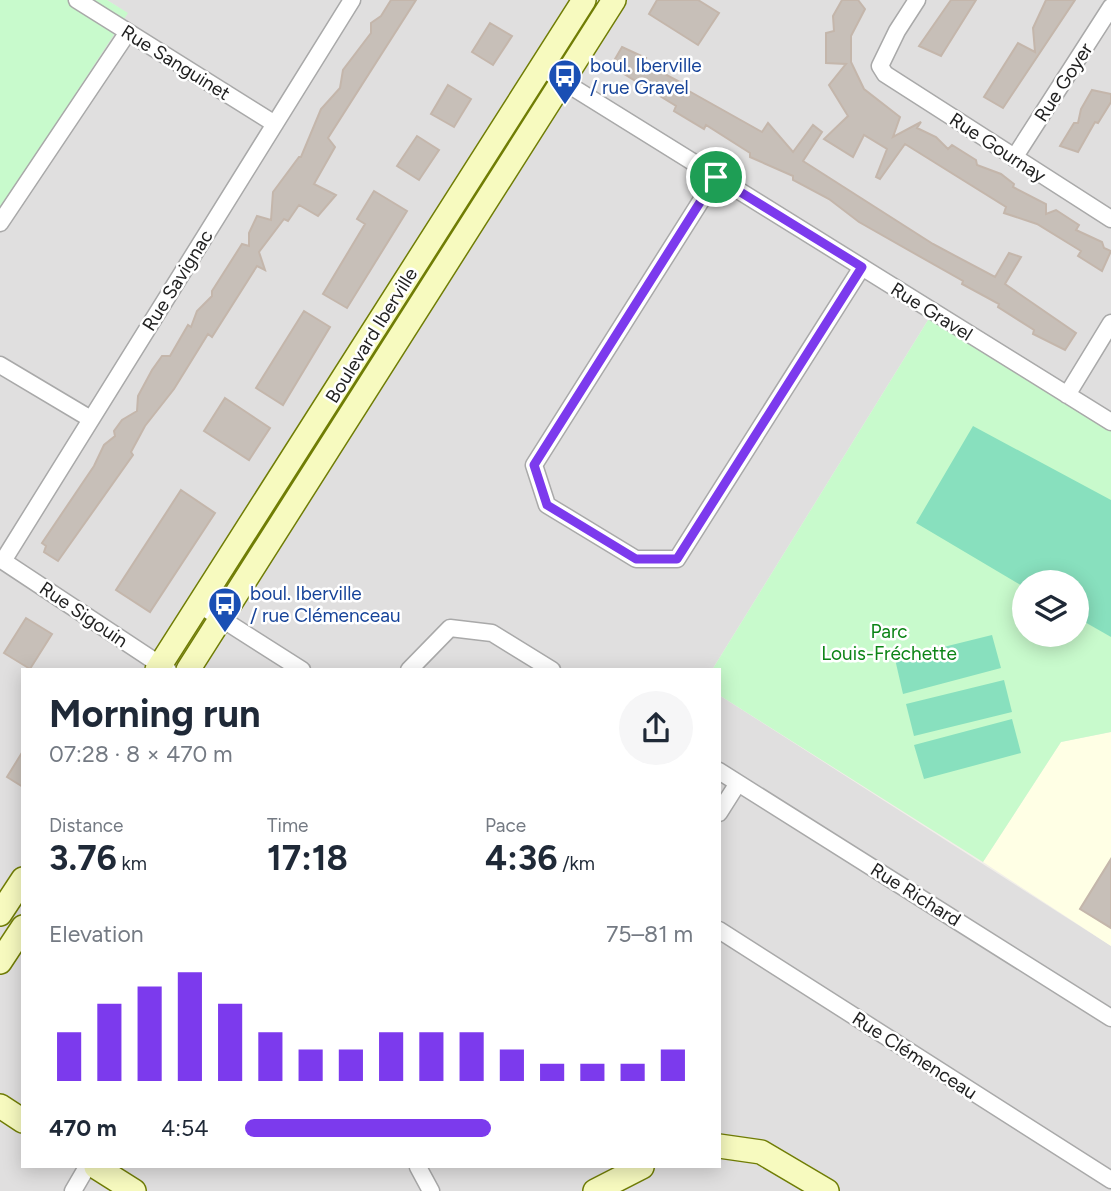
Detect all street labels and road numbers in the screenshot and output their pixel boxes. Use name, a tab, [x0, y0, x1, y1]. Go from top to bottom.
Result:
street label: Rue Sanguinet	[117, 20, 234, 105]
street label: Rue Goyer	[1029, 38, 1098, 126]
street label: Rue Gournay	[945, 108, 1050, 187]
street label: Rue Savignac	[137, 225, 218, 335]
street label: Boulevard Iberville	[321, 263, 422, 407]
street label: Rue Gravel	[887, 277, 977, 346]
street label: Rue Sigouin	[35, 577, 132, 652]
street label: Rue Richard	[866, 858, 965, 931]
street label: Rue Clémenceau	[848, 1007, 981, 1104]

